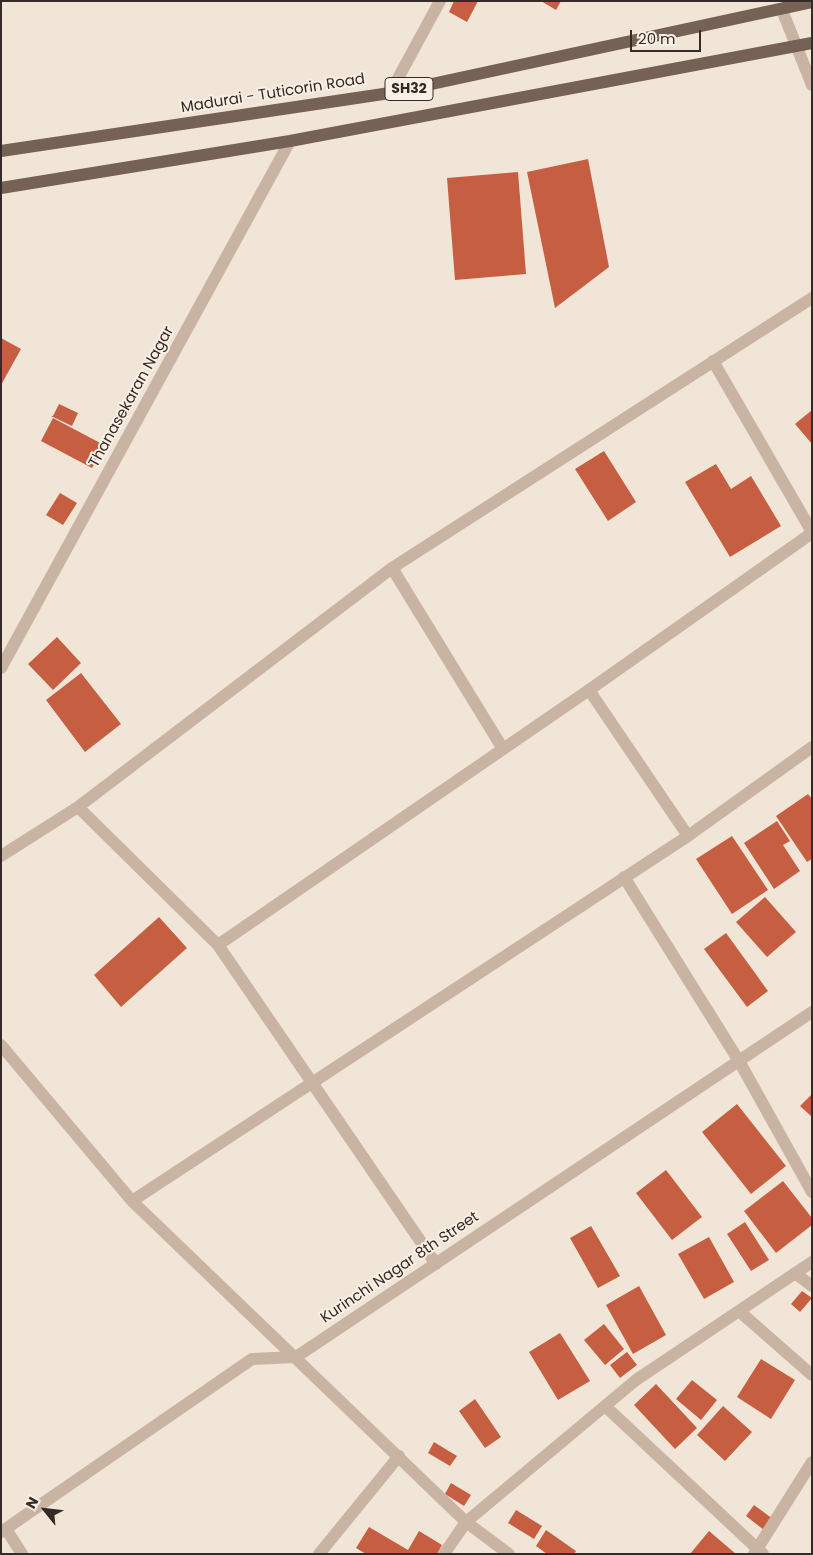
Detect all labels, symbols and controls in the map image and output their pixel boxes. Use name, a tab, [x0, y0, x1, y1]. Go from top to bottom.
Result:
scale bar	[633, 20, 704, 52]
text: 20 m	[638, 28, 676, 49]
street label: Madurai - Tuticorin Road	[180, 71, 366, 117]
road number: SH32	[385, 78, 433, 100]
street label: Thanasekaran Nagar	[86, 323, 178, 471]
street label: Kurinchi Nagar 8th Street	[318, 1208, 482, 1328]
north arrow	[20, 1485, 70, 1535]
text: N	[21, 1493, 43, 1512]

